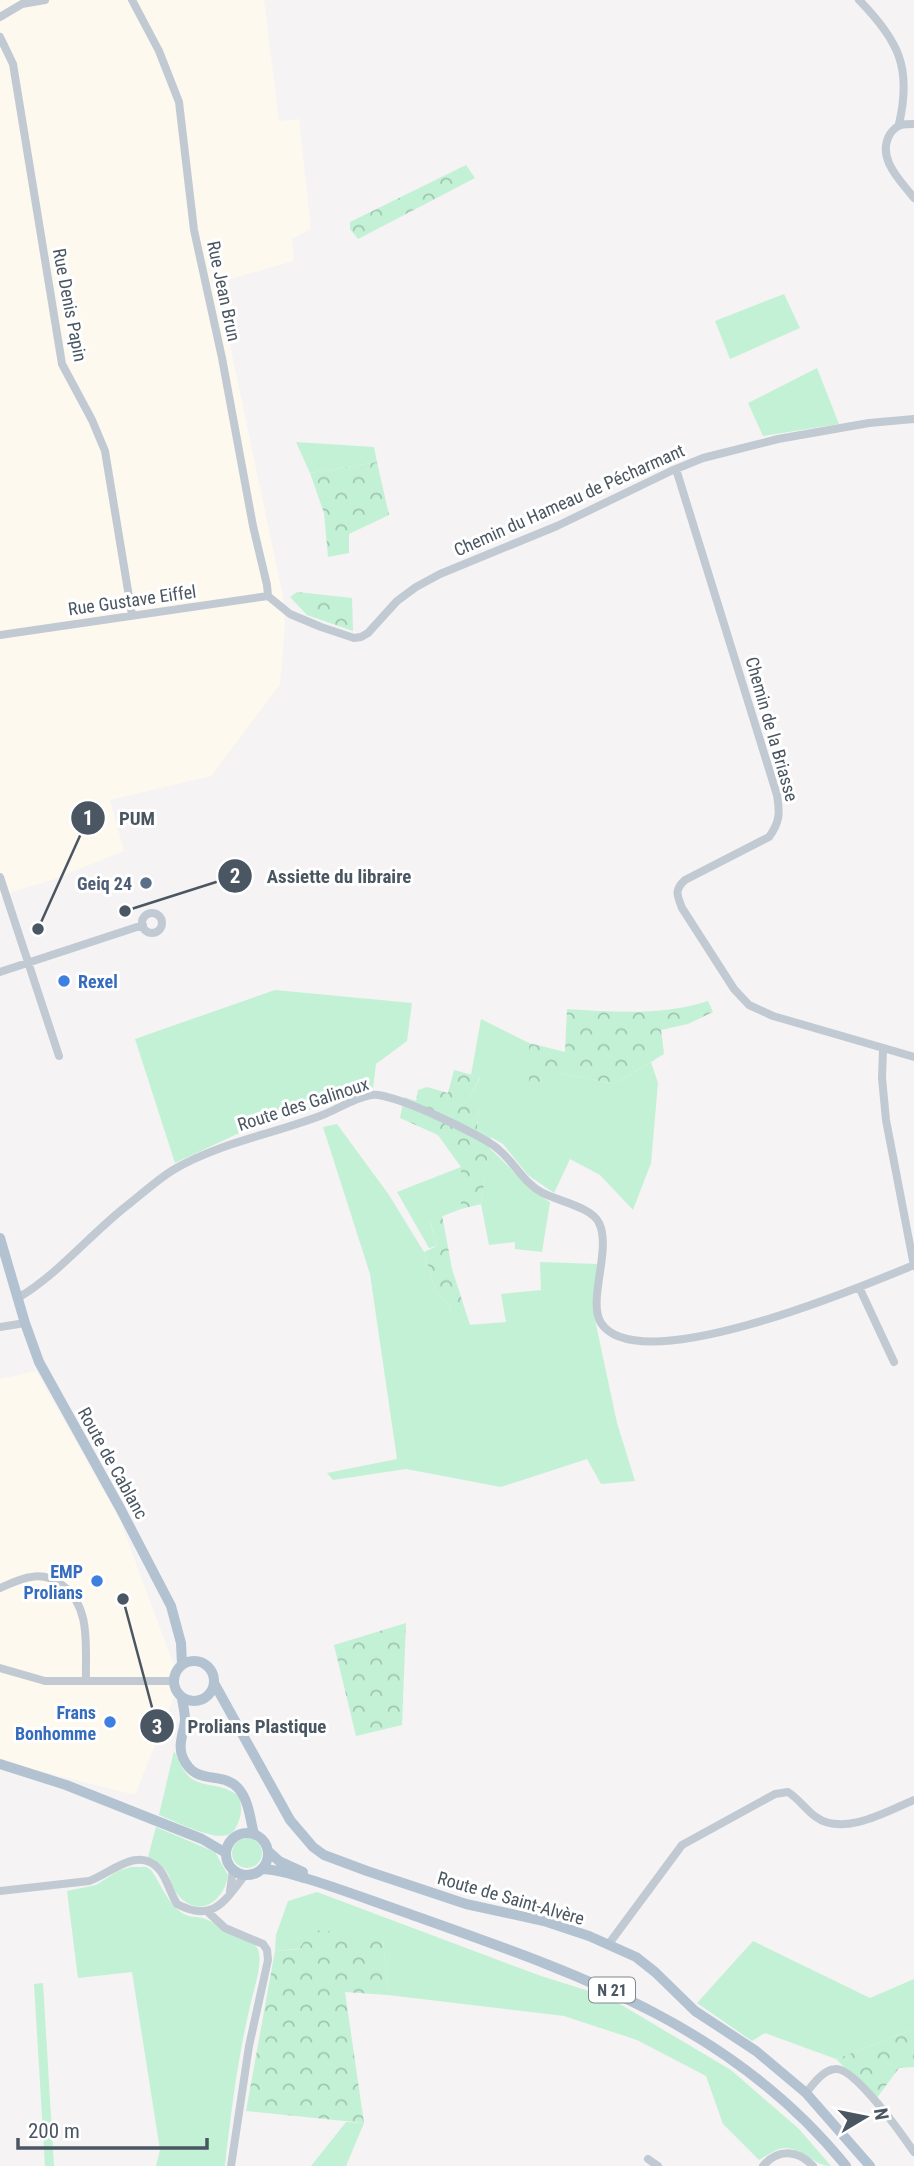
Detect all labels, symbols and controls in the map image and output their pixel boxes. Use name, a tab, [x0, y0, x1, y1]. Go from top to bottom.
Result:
street label: Rue Jean Brun	[203, 239, 245, 343]
street label: Rue Denis Papin	[49, 247, 91, 363]
street label: Chemin du Hameau de Pécharmant	[451, 440, 687, 560]
street label: Rue Gustave Eiffel	[67, 581, 197, 619]
street label: Chemin de la Briasse	[741, 654, 803, 804]
callout: PUM	[70, 798, 169, 838]
text: 1	[83, 806, 93, 830]
text: PUM	[119, 807, 155, 830]
callout: Assiette du libraire	[217, 856, 425, 896]
text: 2	[230, 864, 240, 888]
text: Assiette du libraire	[267, 865, 411, 888]
place label: Geiq 24	[77, 873, 132, 894]
marker: Geiq 24	[138, 875, 154, 891]
place label: Rexel	[78, 971, 118, 992]
marker: Rexel	[56, 973, 72, 989]
street label: Route des Galinoux	[235, 1073, 371, 1135]
street label: Route de Cablanc	[74, 1404, 152, 1522]
place label: EMP Prolians	[24, 1561, 83, 1603]
marker: EMP Prolians	[89, 1573, 105, 1589]
place label: Frans Bonhomme	[15, 1702, 96, 1744]
callout: Prolians Plastique	[139, 1706, 341, 1746]
marker: Frans Bonhomme	[102, 1714, 118, 1730]
text: 3	[152, 1715, 162, 1739]
text: Prolians Plastique	[188, 1715, 326, 1738]
street label: Route de Saint-Alvère	[435, 1867, 587, 1929]
road number: N 21	[589, 1978, 635, 2002]
north arrow	[830, 2082, 900, 2152]
scale bar	[18, 2106, 206, 2150]
text: N	[869, 2106, 894, 2122]
text: 200 m	[28, 2119, 80, 2143]

